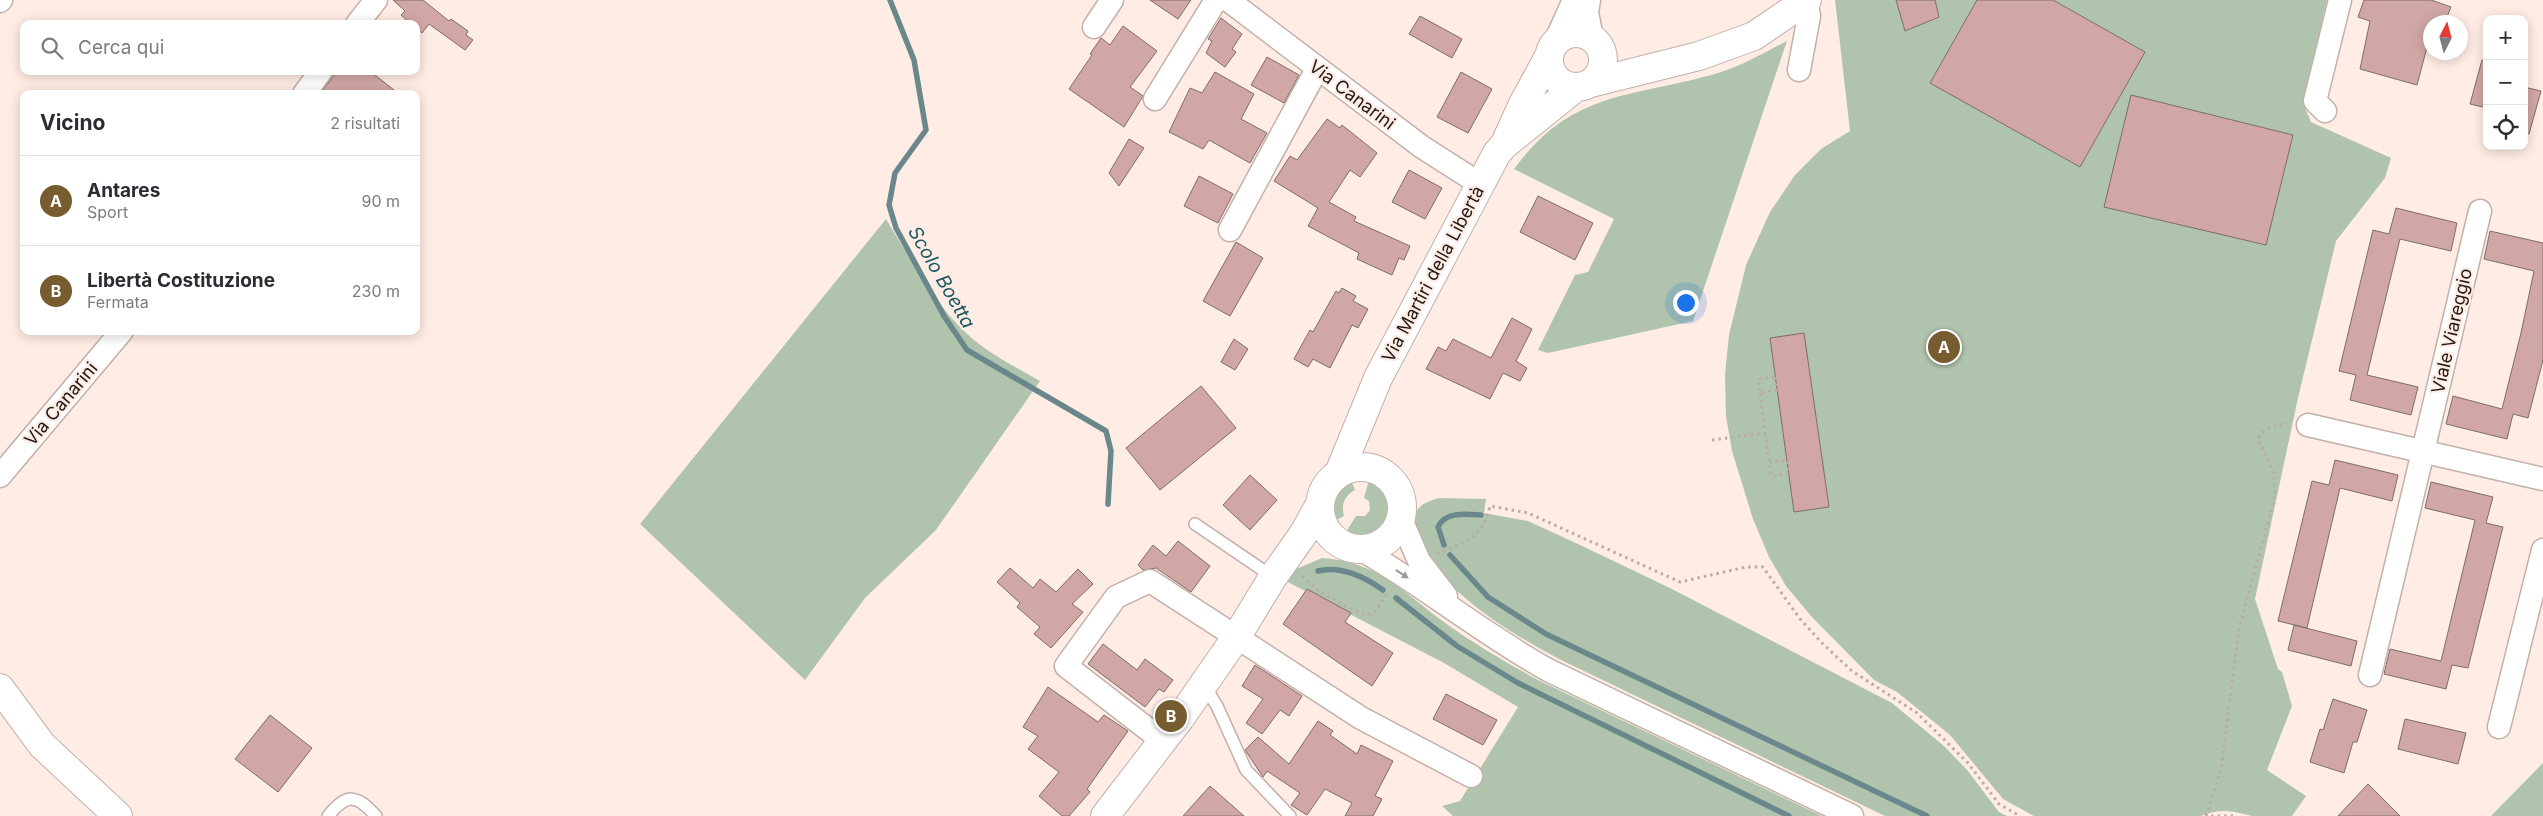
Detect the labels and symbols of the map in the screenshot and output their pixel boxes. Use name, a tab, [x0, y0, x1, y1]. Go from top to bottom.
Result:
north arrow	[2423, 15, 2468, 60]
street label: Via Canarini	[1305, 55, 1399, 134]
street label: Via Martiri della Libertà	[1377, 182, 1488, 366]
water label: Scolo Boetta	[903, 222, 980, 333]
street label: Viale Viareggio	[2427, 266, 2476, 396]
your location	[1673, 290, 1699, 316]
pin: A	[1928, 328, 1960, 366]
street label: Via Canarini	[20, 358, 102, 450]
one-way arrow	[1395, 569, 1409, 579]
pin: B	[1155, 697, 1187, 735]

